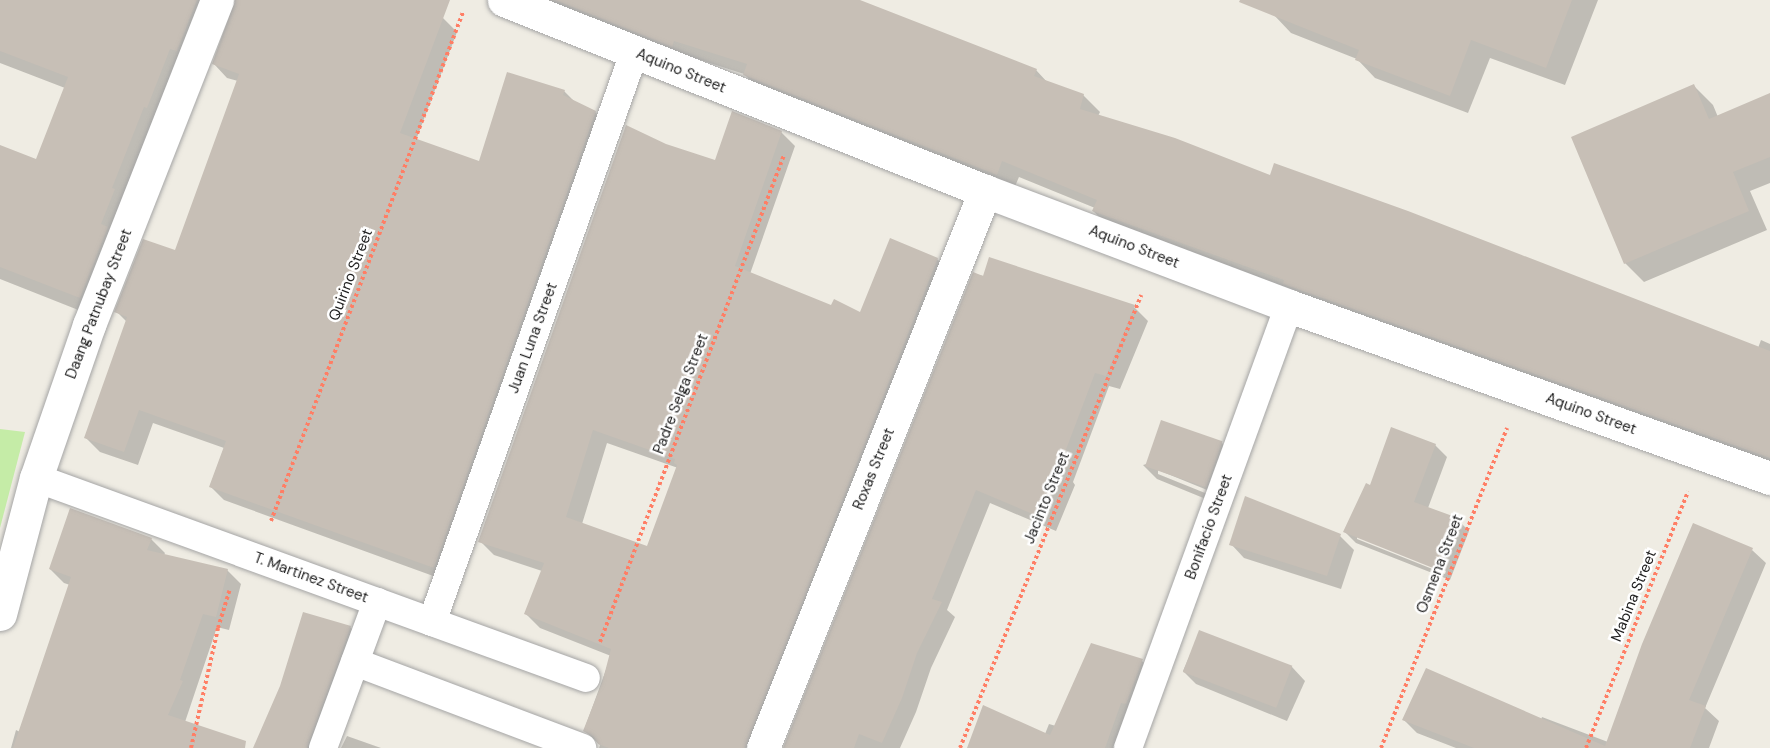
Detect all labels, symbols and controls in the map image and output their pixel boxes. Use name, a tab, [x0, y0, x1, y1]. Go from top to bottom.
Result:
street label: Aquino Street	[634, 45, 728, 97]
street label: Aquino Street	[1086, 222, 1182, 272]
street label: Daang Patnubay Street	[62, 226, 136, 382]
street label: Quirino Street	[325, 227, 377, 323]
street label: Juan Luna Street	[505, 280, 561, 396]
street label: Padre Selga Street	[650, 331, 712, 457]
street label: Aquino Street	[1543, 389, 1639, 439]
street label: Roxas Street	[849, 425, 899, 513]
street label: Jacinto Street	[1020, 449, 1074, 547]
street label: Bonifacio Street	[1182, 472, 1236, 582]
street label: Osmena Street	[1413, 512, 1467, 616]
street label: Mabina Street	[1607, 548, 1661, 644]
street label: T. Martinez Street	[251, 549, 371, 607]

